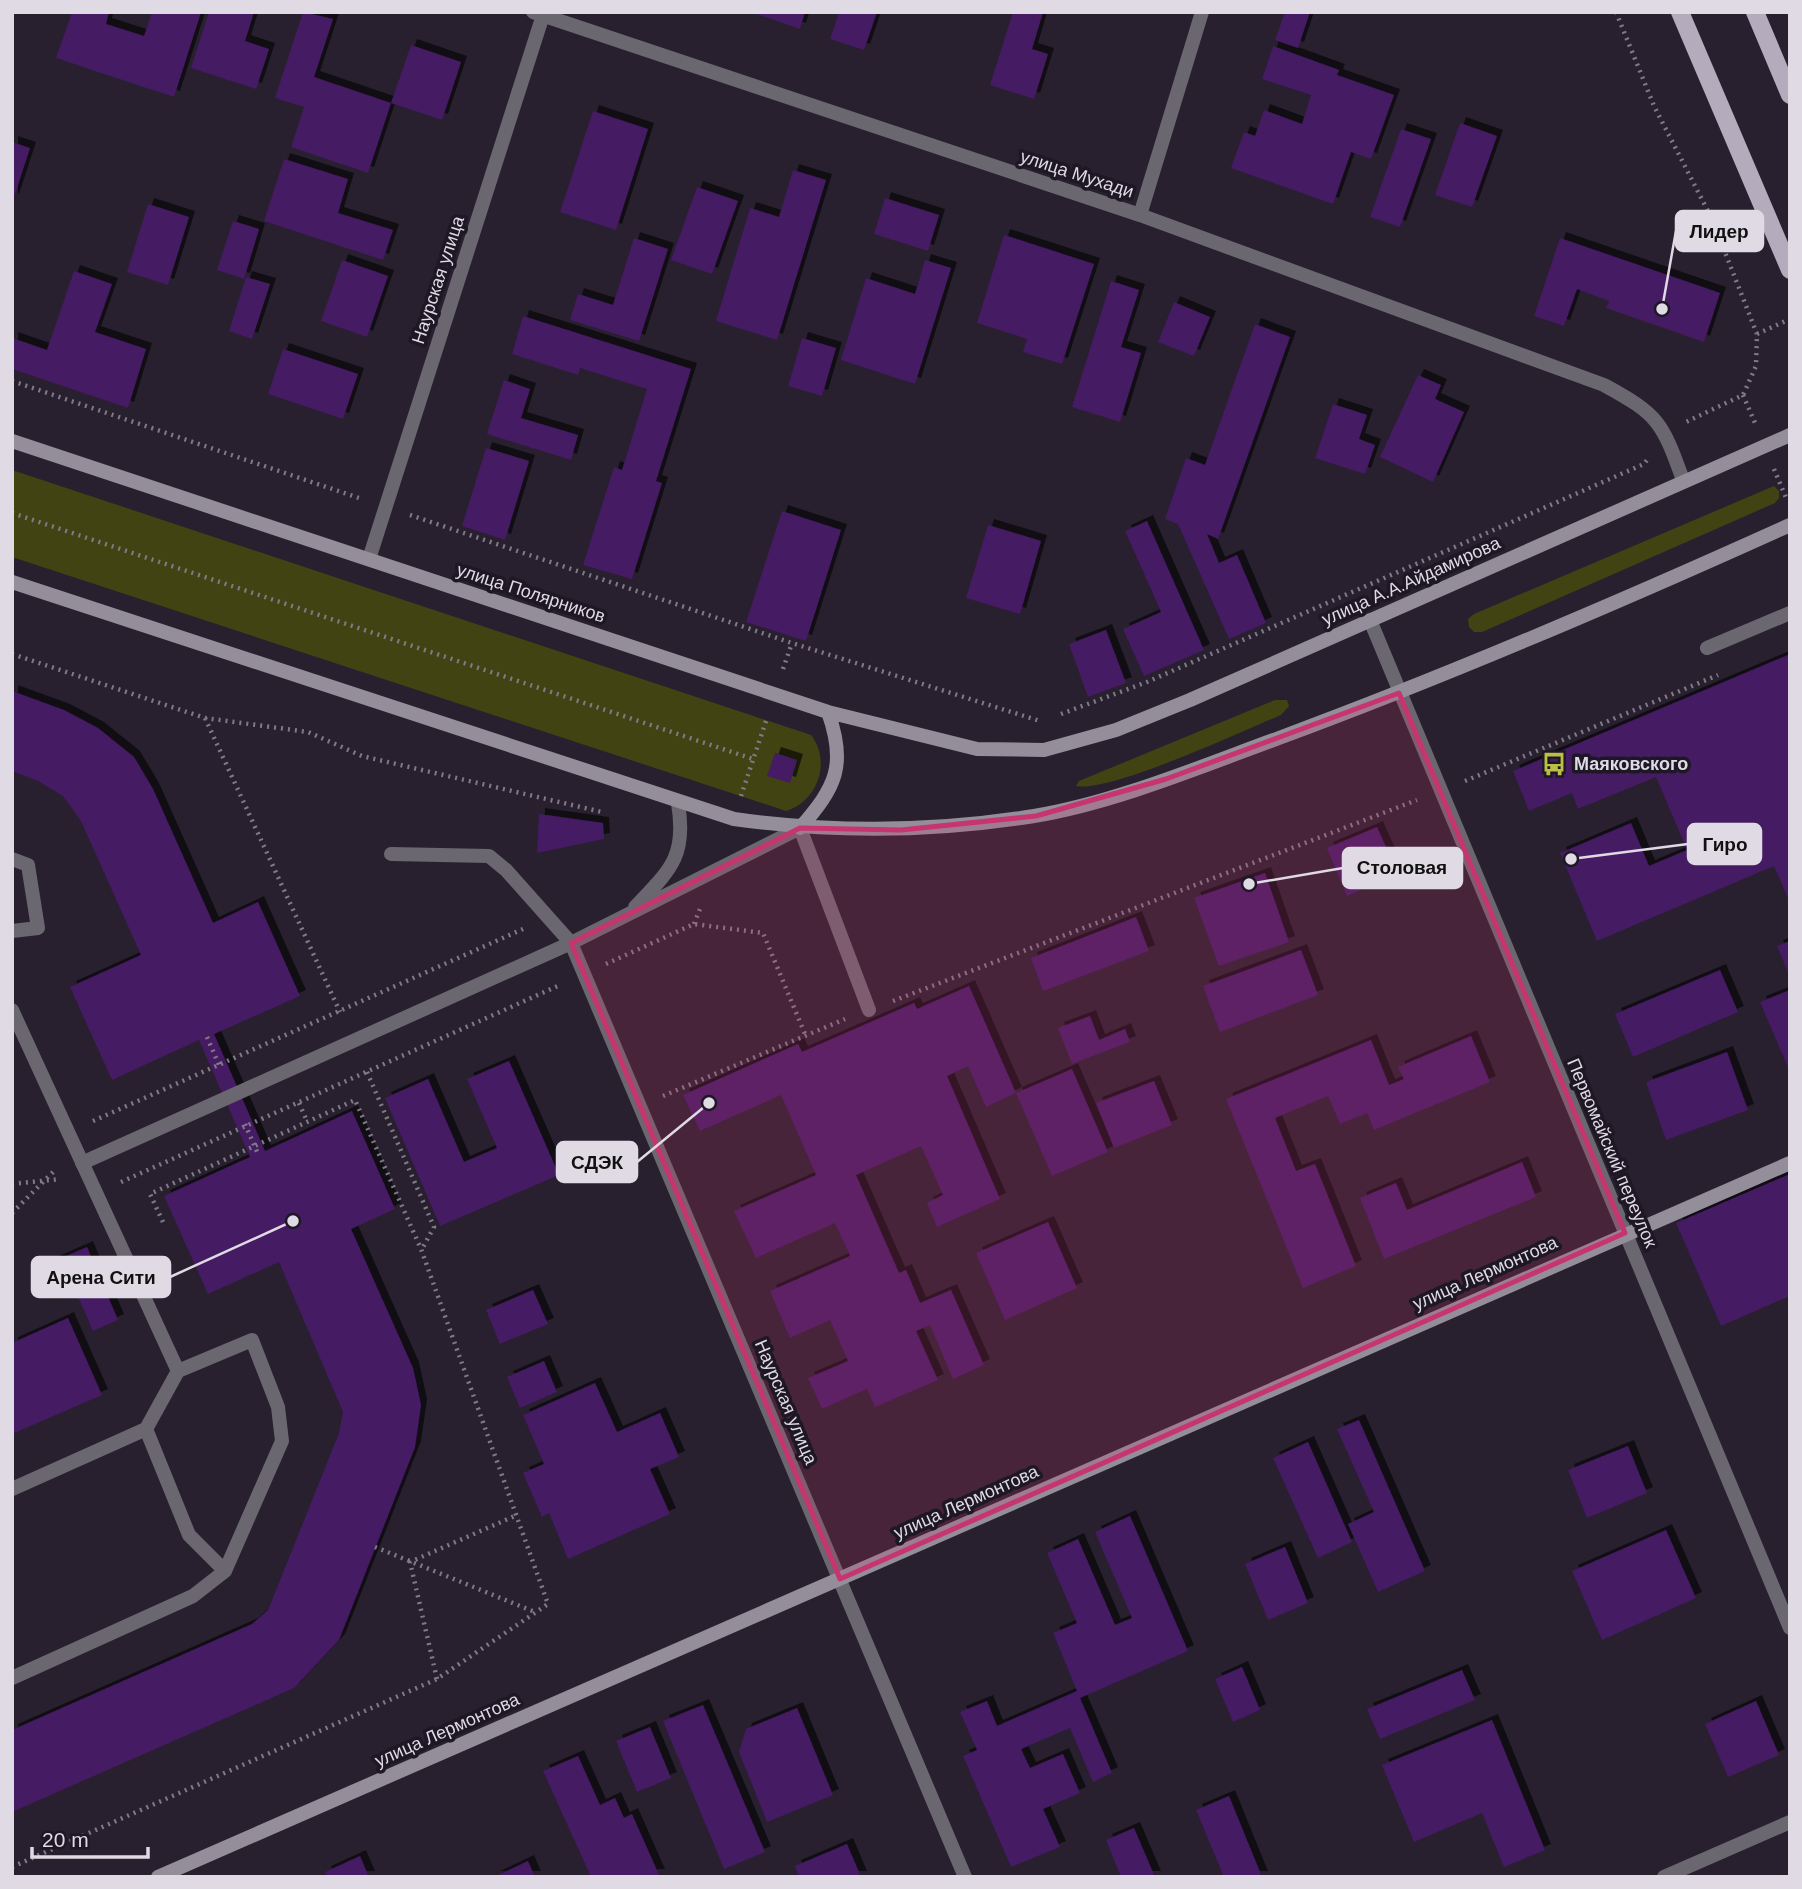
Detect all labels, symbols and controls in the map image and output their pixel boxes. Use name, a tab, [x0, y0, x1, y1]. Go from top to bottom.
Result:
street label: улица Мухади	[1018, 146, 1136, 202]
callout: Лидер	[1676, 211, 1763, 251]
street label: Наурская улица	[408, 213, 468, 346]
text: Лидер	[1689, 221, 1749, 242]
street label: улица А.А.Айдамирова	[1319, 532, 1504, 629]
street label: улица Полярников	[454, 560, 608, 626]
bus stop icon: Маяковского	[1540, 750, 1568, 778]
place label: Маяковского	[1574, 754, 1688, 774]
callout: Гиро	[1688, 824, 1761, 864]
text: Гиро	[1702, 834, 1748, 855]
callout: Столовая	[1343, 848, 1462, 888]
text: Столовая	[1357, 857, 1447, 878]
street label: Первомайский переулок	[1563, 1055, 1661, 1251]
callout: СДЭК	[557, 1142, 637, 1182]
text: СДЭК	[571, 1152, 623, 1173]
street label: улица Лермонтова	[1410, 1232, 1561, 1314]
callout: Арена Сити	[32, 1257, 170, 1297]
text: Арена Сити	[46, 1267, 156, 1288]
street label: Наурская улица	[751, 1337, 822, 1468]
street label: улица Лермонтова	[891, 1461, 1042, 1543]
street label: улица Лермонтова	[372, 1689, 523, 1771]
scale bar	[32, 1815, 147, 1859]
text: 20 m	[42, 1828, 89, 1851]

